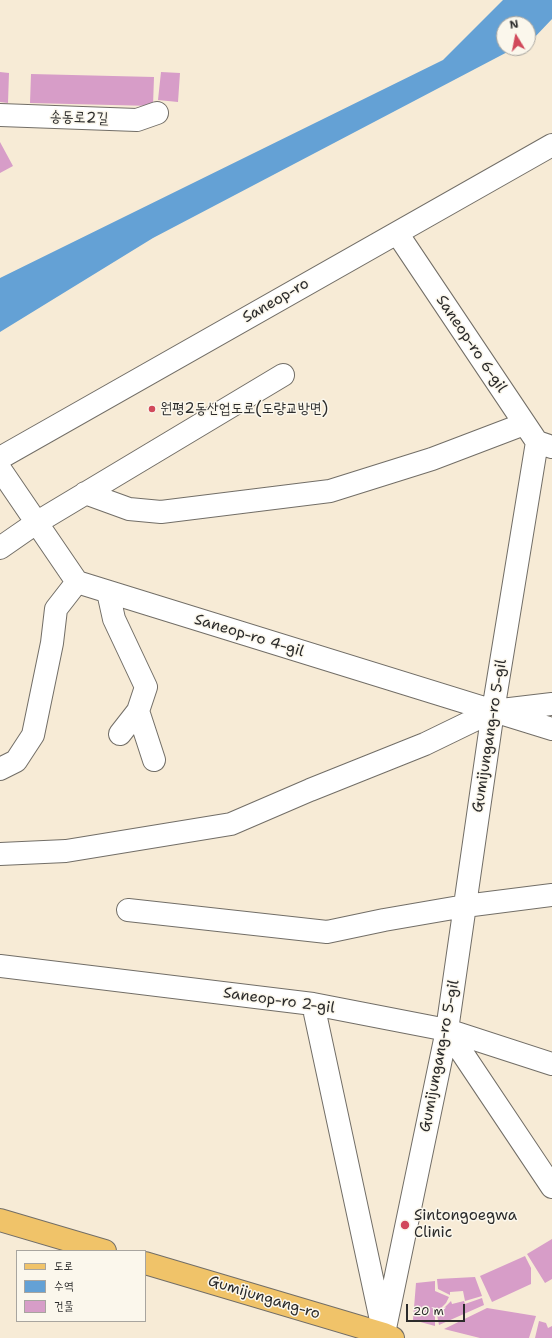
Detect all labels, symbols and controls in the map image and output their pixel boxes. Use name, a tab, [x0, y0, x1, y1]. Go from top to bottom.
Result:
north arrow	[496, 16, 536, 56]
text: N	[508, 17, 520, 33]
street label: 송동로2길	[49, 108, 109, 128]
street label: Saneop-ro	[239, 275, 313, 327]
street label: Saneop-ro 6-gil	[432, 292, 510, 396]
place label: 원평2동산업도로(도량교방면)	[160, 400, 328, 418]
marker: 원평2동산업도로(도량교방면)	[147, 404, 157, 414]
street label: Saneop-ro 4-gil	[192, 611, 306, 661]
street label: Gumijungang-ro 5-gil	[469, 658, 511, 814]
street label: Gumijungang-ro 5-gil	[416, 978, 464, 1134]
street label: Saneop-ro 2-gil	[222, 984, 336, 1018]
place label: Sintongoegwa Clinic	[414, 1207, 517, 1242]
marker: Sintongoegwa Clinic	[399, 1219, 411, 1231]
legend	[16, 1250, 146, 1322]
text: 도로	[54, 1258, 73, 1274]
street label: Gumijungang-ro	[206, 1272, 322, 1324]
text: 수역	[54, 1278, 73, 1294]
scale bar	[408, 1296, 467, 1322]
text: 건물	[54, 1298, 73, 1314]
text: 20 m	[413, 1303, 444, 1319]

